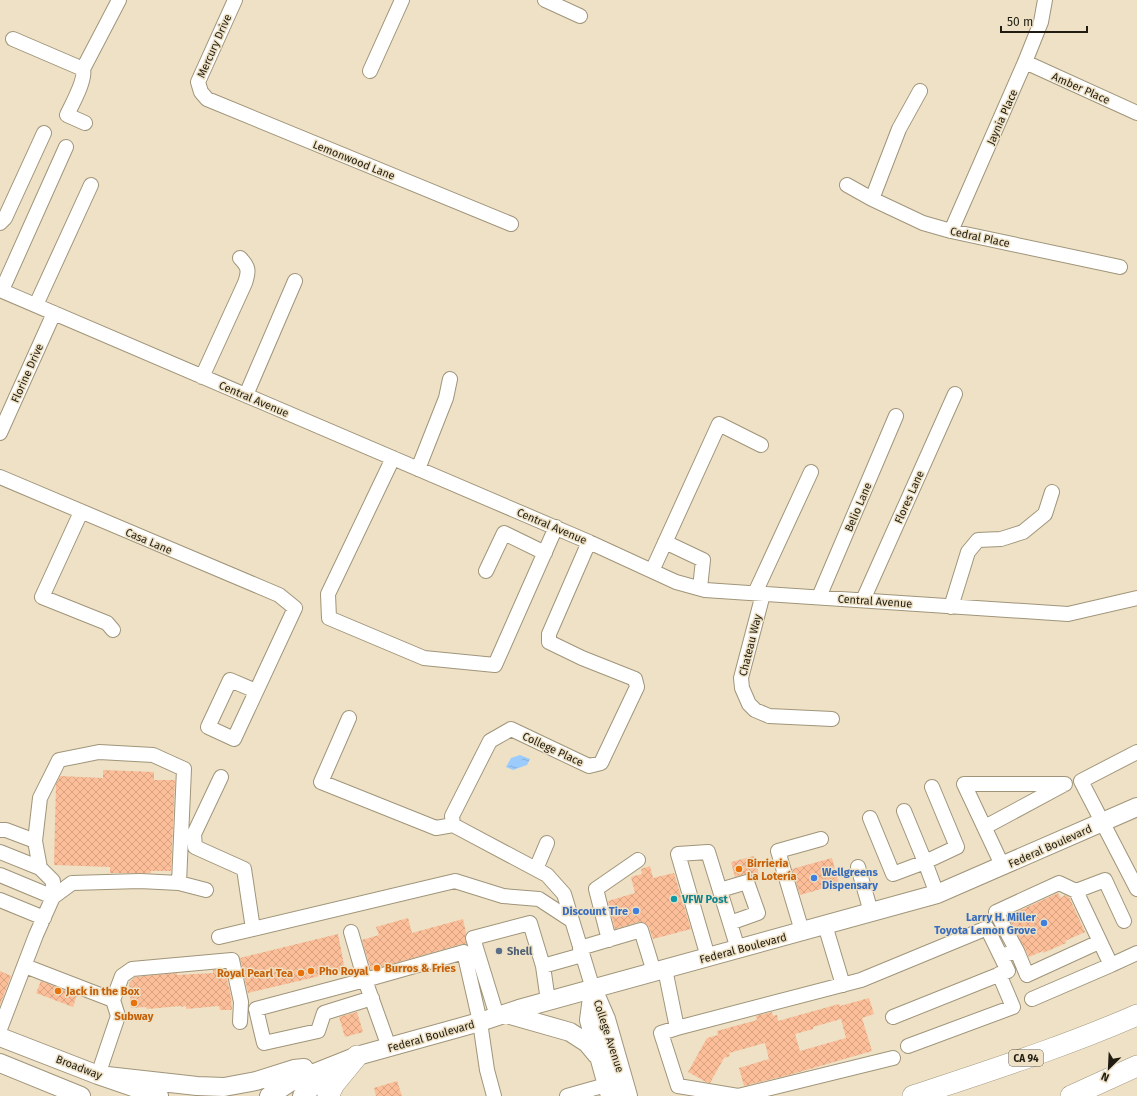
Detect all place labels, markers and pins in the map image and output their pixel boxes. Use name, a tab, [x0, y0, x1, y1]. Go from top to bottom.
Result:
place label: Birrieria La Lotería	[747, 857, 797, 883]
marker: Birrieria La Lotería	[734, 864, 744, 874]
place label: Wellgreens Dispensary	[822, 866, 878, 892]
marker: Wellgreens Dispensary	[809, 873, 819, 883]
place label: VFW Post	[681, 893, 729, 906]
marker: VFW Post	[669, 894, 679, 904]
place label: Discount Tire	[562, 905, 628, 918]
marker: Discount Tire	[631, 906, 641, 916]
place label: Larry H. Miller Toyota Lemon Grove	[934, 911, 1037, 937]
marker: Larry H. Miller Toyota Lemon Grove	[1039, 918, 1049, 928]
place label: Shell	[507, 945, 533, 958]
marker: Shell	[494, 946, 504, 956]
place label: Burros & Fries	[385, 962, 456, 975]
marker: Burros & Fries	[372, 963, 382, 973]
place label: Pho Royal	[319, 965, 369, 978]
marker: Pho Royal	[306, 966, 316, 976]
place label: Royal Pearl Tea	[217, 967, 293, 980]
marker: Royal Pearl Tea	[296, 968, 306, 978]
place label: Jack in the Box	[65, 985, 140, 998]
marker: Jack in the Box	[53, 986, 63, 996]
marker: Subway	[129, 998, 139, 1008]
place label: Subway	[115, 1010, 154, 1023]

